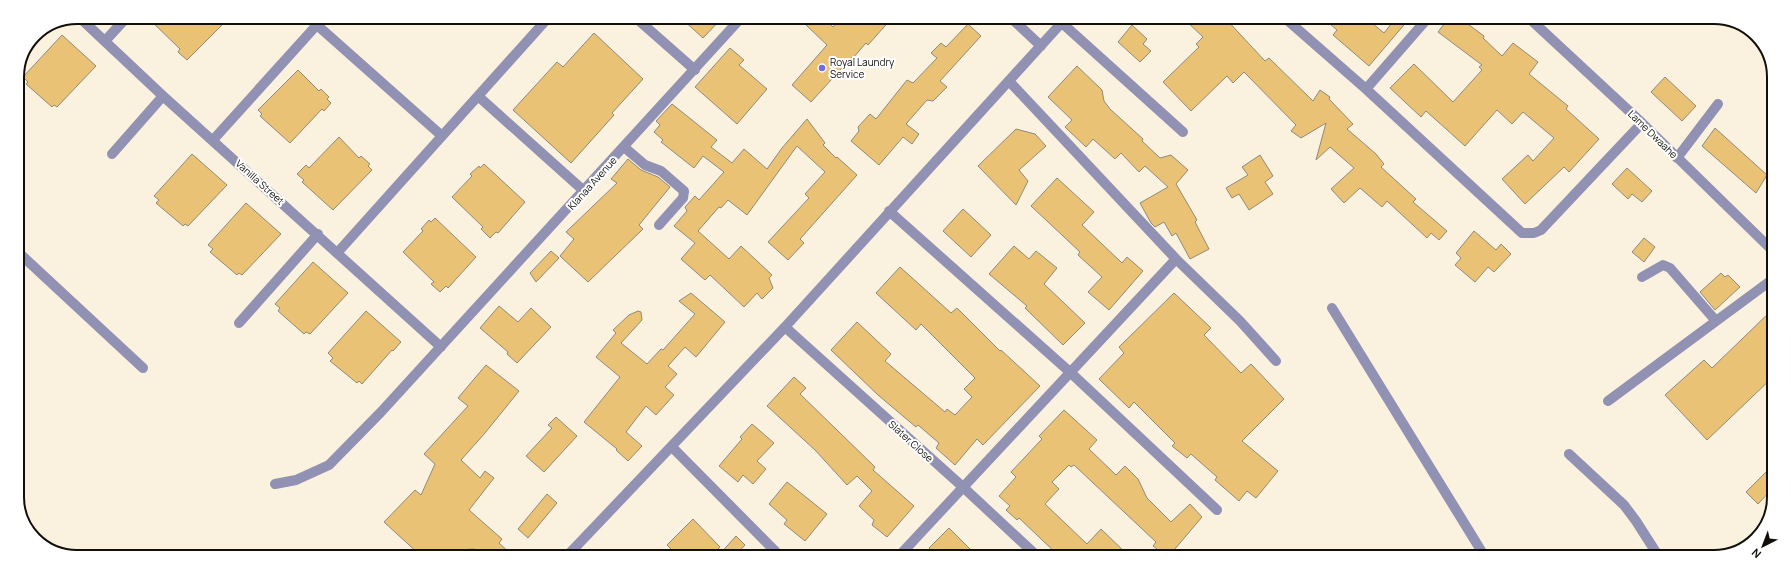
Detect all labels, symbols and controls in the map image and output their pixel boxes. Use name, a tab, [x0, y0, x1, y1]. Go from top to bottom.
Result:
place label: Royal Laundry Service	[830, 55, 895, 81]
marker: Royal Laundry Service	[817, 63, 827, 73]
street label: Lame Dwaahe	[1625, 107, 1681, 161]
street label: Klanaa Avenue	[564, 153, 620, 213]
street label: Vanilla Street	[233, 156, 287, 208]
street label: Slater Close	[886, 417, 937, 465]
north arrow	[1743, 526, 1783, 566]
text: N	[1748, 546, 1764, 562]

